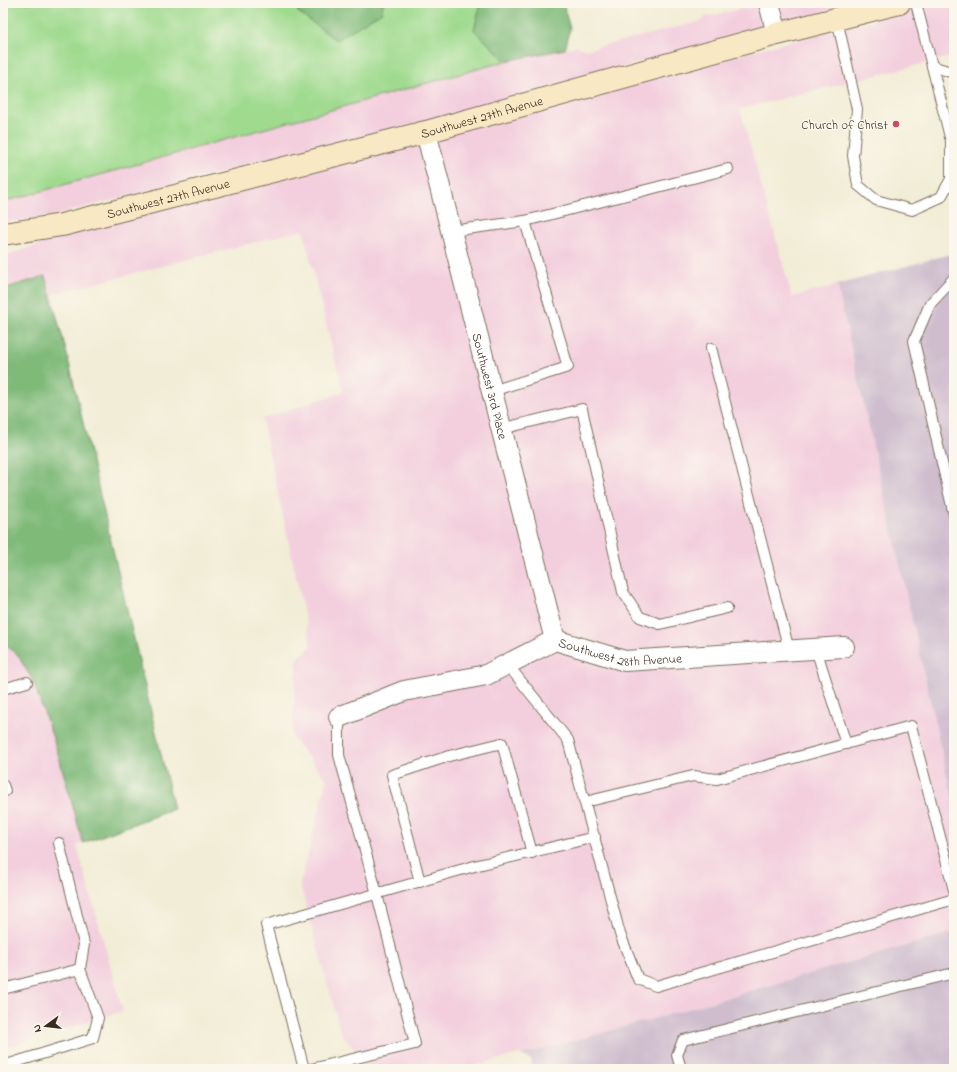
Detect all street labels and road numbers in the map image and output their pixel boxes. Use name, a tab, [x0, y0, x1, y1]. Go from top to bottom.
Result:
street label: Southwest 27th Avenue	[419, 92, 545, 144]
street label: Southwest 27th Avenue	[105, 175, 232, 224]
street label: Southwest 3rd Place	[466, 331, 512, 442]
street label: Southwest 28th Avenue	[556, 634, 683, 672]

